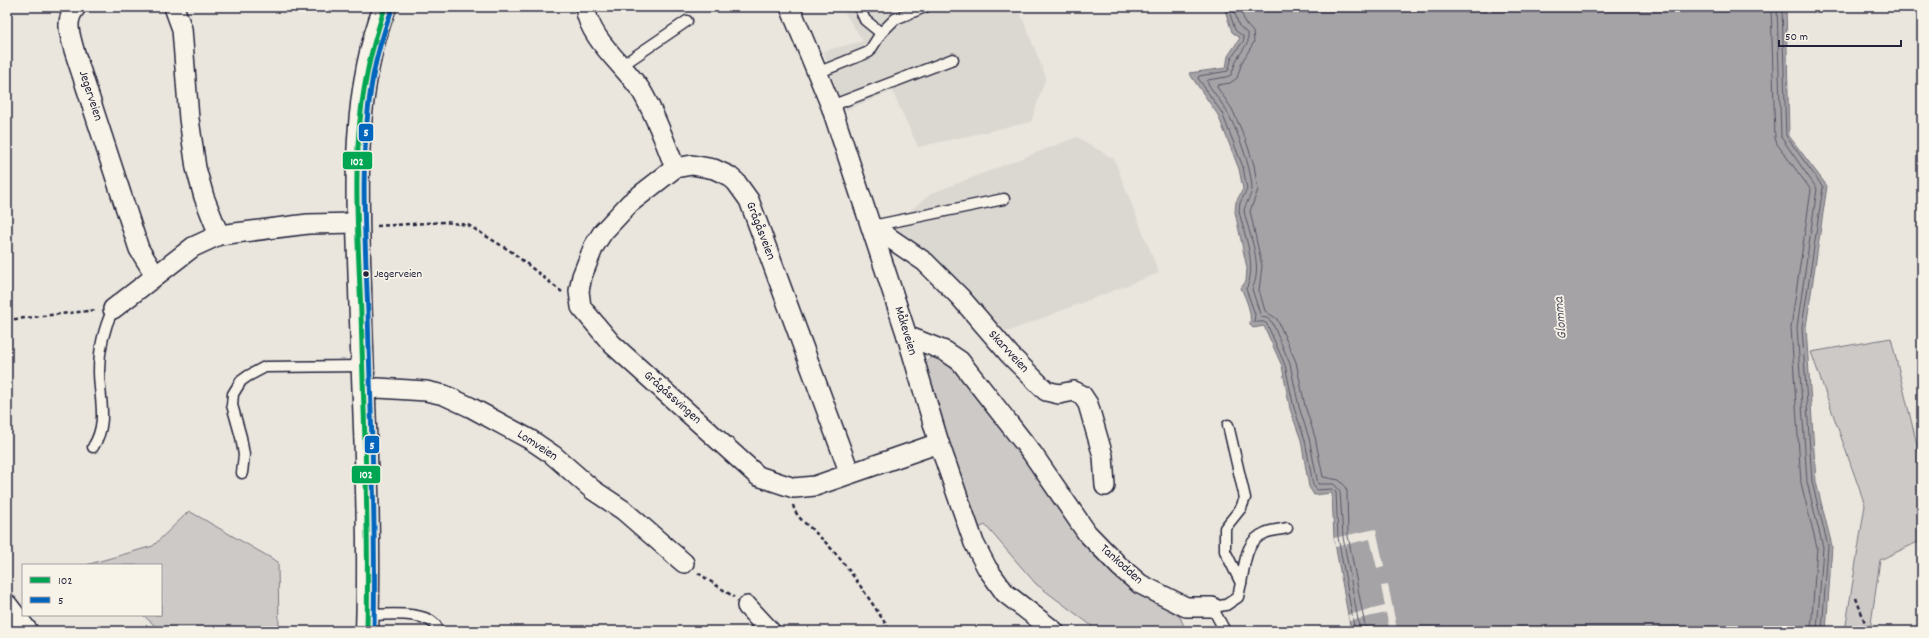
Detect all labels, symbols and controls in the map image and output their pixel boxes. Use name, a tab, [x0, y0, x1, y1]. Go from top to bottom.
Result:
scale bar	[1779, 22, 1901, 48]
text: 50 m	[1785, 29, 1808, 46]
street label: Jegerveien	[73, 68, 107, 124]
line badge: 5	[358, 123, 374, 142]
text: 5	[363, 126, 369, 142]
line badge: 102	[342, 151, 373, 170]
text: 102	[350, 155, 364, 171]
street label: Grågåsveien	[740, 199, 780, 263]
place label: Jegerveien	[374, 266, 422, 283]
marker: Jegerveien	[361, 269, 371, 279]
water label: Glomma	[1549, 295, 1573, 340]
street label: Måkeveien	[889, 304, 921, 358]
street label: Skarvveien	[983, 326, 1033, 378]
street label: Grågåssvingen	[639, 367, 705, 429]
street label: Lomveien	[513, 426, 561, 466]
line badge: 5	[364, 435, 380, 454]
text: 5	[369, 439, 375, 455]
line badge: 102	[351, 465, 381, 484]
text: 102	[359, 468, 373, 484]
street label: Tankodden	[1095, 540, 1147, 590]
legend	[22, 564, 162, 616]
text: 102	[58, 573, 72, 590]
text: 5	[58, 593, 64, 610]

